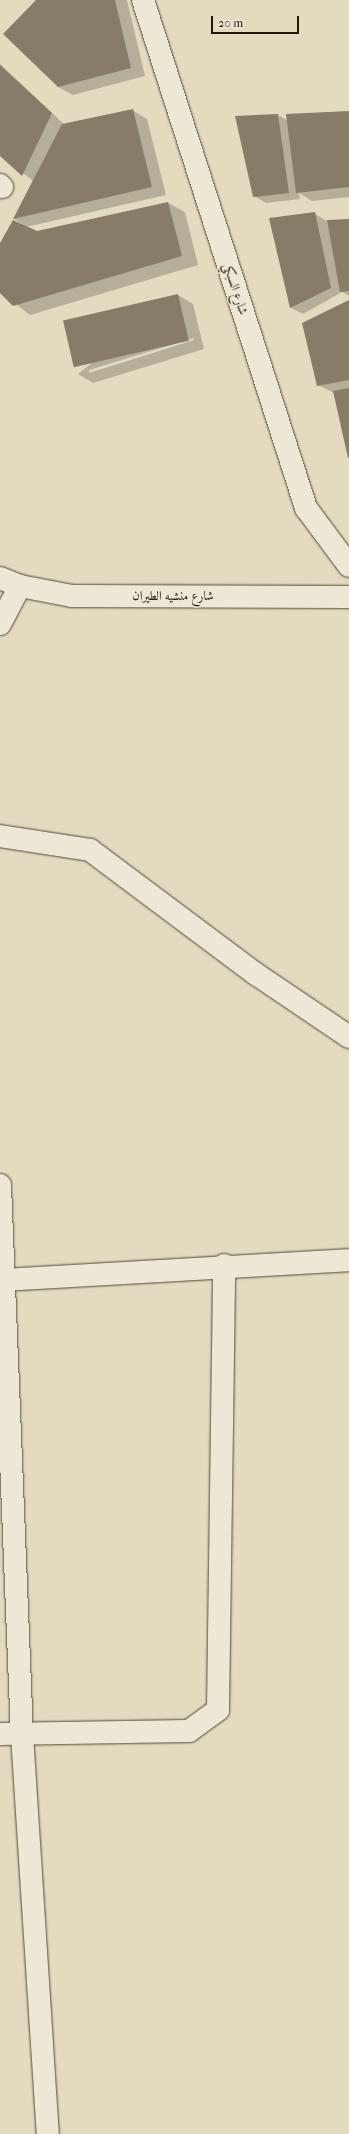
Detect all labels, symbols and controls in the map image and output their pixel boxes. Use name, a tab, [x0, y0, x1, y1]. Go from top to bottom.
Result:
scale bar	[213, 8, 301, 34]
text: 20 m	[218, 16, 243, 30]
street label: شارع السبكي	[219, 261, 251, 317]
street label: شارع منشيه الطيران	[132, 588, 214, 604]

